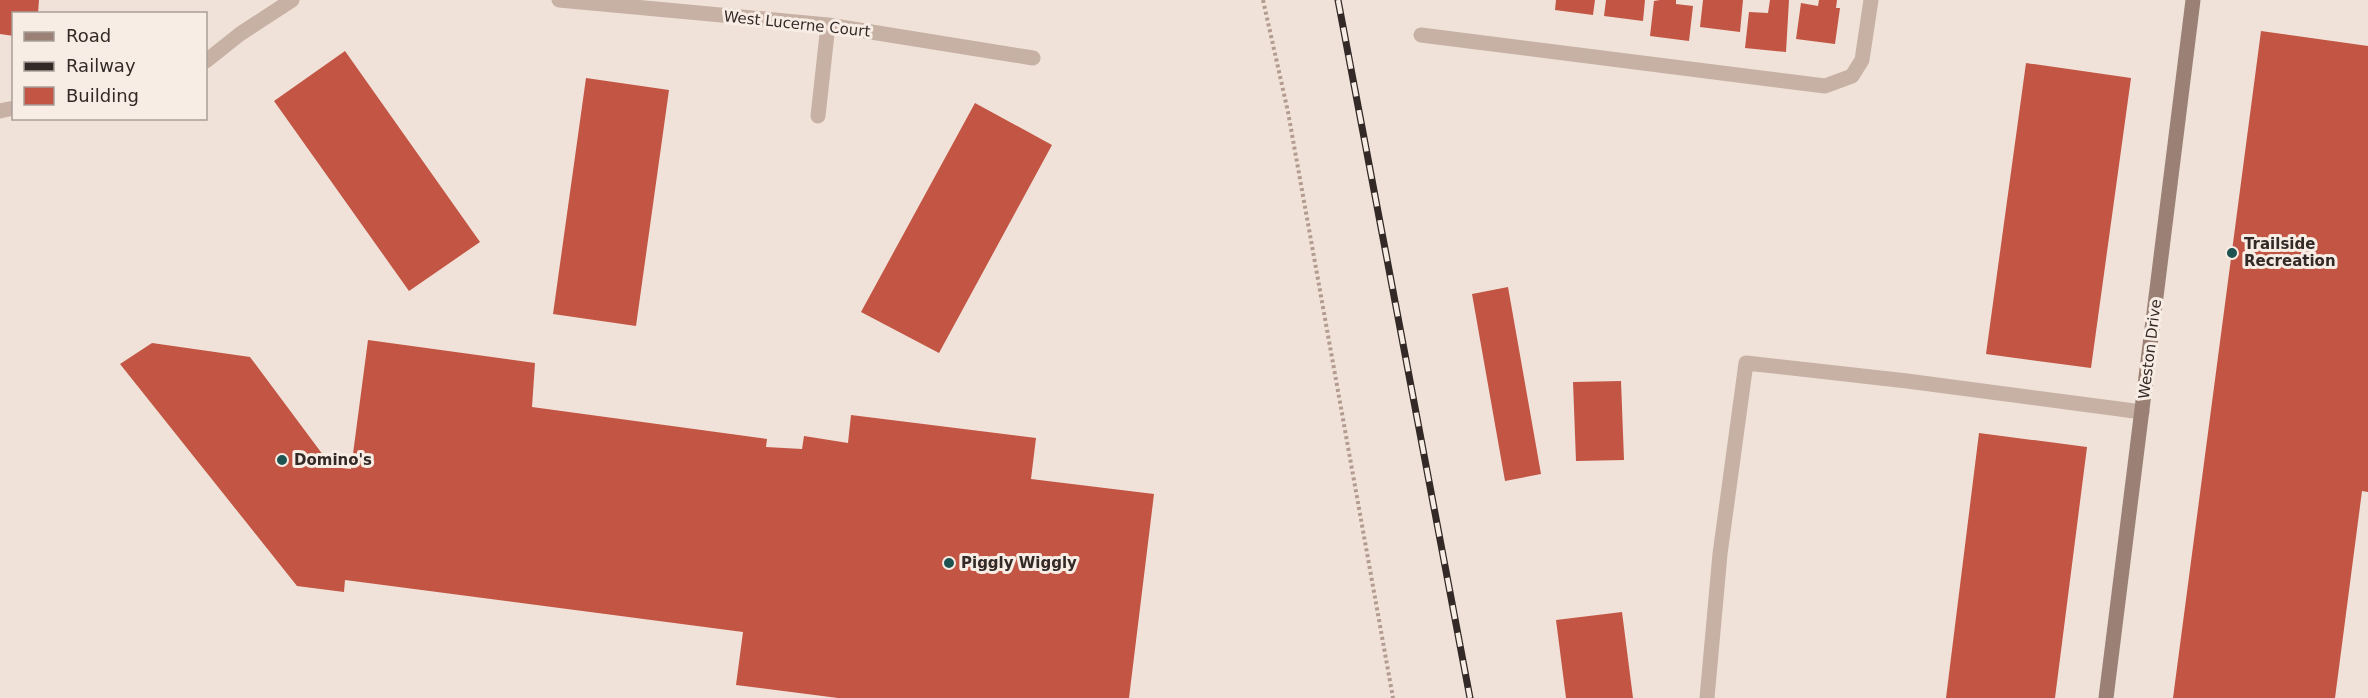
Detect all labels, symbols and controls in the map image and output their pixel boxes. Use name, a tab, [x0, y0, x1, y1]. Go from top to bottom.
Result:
street label: West Lucerne Court	[723, 7, 871, 41]
legend	[12, 12, 207, 120]
text: Road	[66, 25, 111, 46]
text: Railway	[66, 55, 136, 76]
text: Building	[66, 85, 139, 106]
place label: Trailside Recreation	[2244, 235, 2336, 270]
marker: Trailside Recreation	[2225, 246, 2239, 260]
street label: Weston Drive	[2135, 298, 2165, 400]
place label: Domino's	[294, 451, 372, 469]
marker: Domino's	[275, 453, 289, 467]
place label: Piggly Wiggly	[961, 554, 1077, 572]
marker: Piggly Wiggly	[942, 556, 956, 570]

